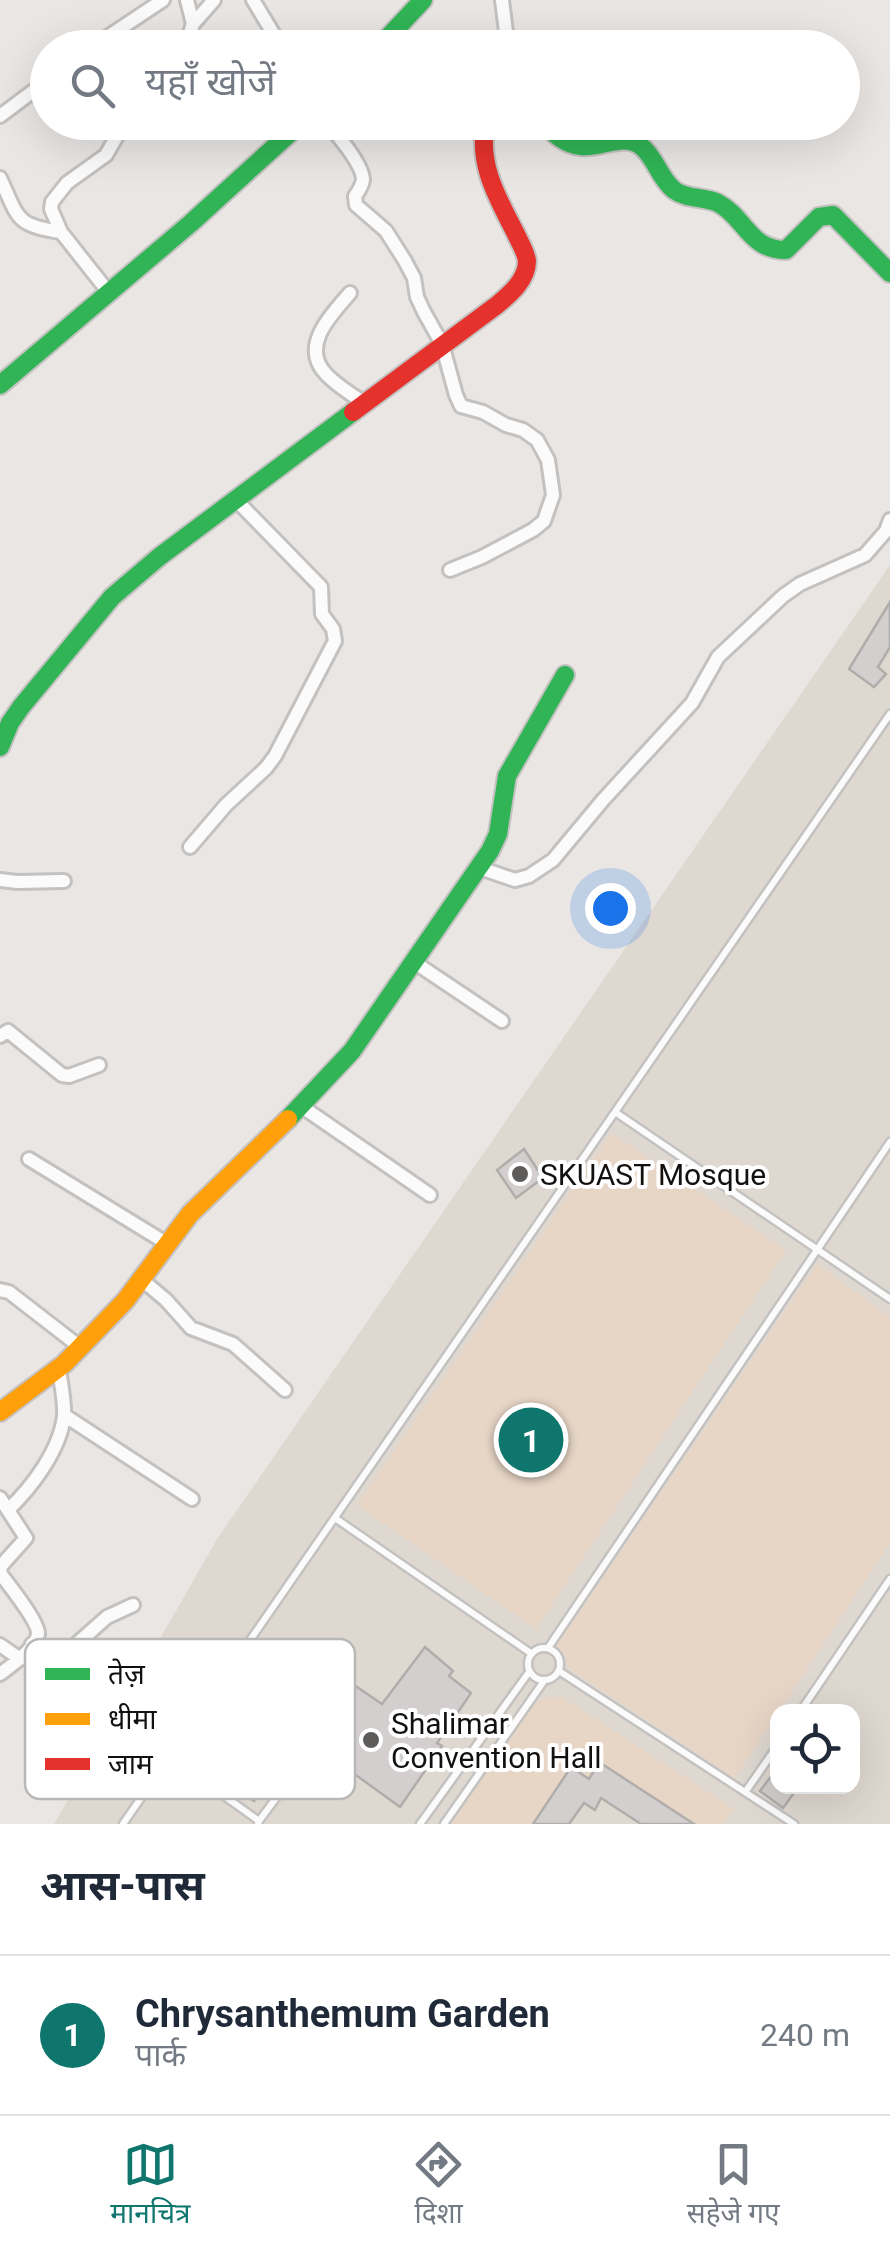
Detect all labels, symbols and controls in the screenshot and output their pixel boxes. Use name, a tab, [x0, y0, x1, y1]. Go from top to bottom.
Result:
search box	[30, 30, 860, 140]
icon: search	[65, 58, 120, 113]
text: यहाँ खोजें	[145, 60, 276, 104]
your location	[585, 883, 636, 934]
place label: SKUAST Mosque	[540, 1157, 766, 1192]
marker: SKUAST Mosque	[509, 1163, 531, 1185]
pin: 1	[498, 1402, 564, 1478]
legend	[25, 1639, 355, 1799]
text: तेज़	[108, 1658, 146, 1691]
text: धीमा	[108, 1703, 157, 1736]
map controls	[770, 1704, 860, 1794]
button: locate	[770, 1704, 860, 1794]
place label: Shalimar Convention Hall	[391, 1706, 602, 1775]
marker: Shalimar Convention Hall	[360, 1729, 382, 1751]
text: जाम	[108, 1748, 154, 1781]
text: आस-पास	[40, 1861, 205, 1910]
text: Chrysanthemum Garden	[135, 1992, 550, 2036]
text: 1	[63, 2016, 82, 2054]
text: 240 m	[760, 2016, 850, 2054]
text: पार्क	[135, 2036, 186, 2074]
tab: मानचित्र	[110, 2137, 190, 2234]
tab: दिशा	[411, 2137, 466, 2234]
tab: सहेजे गए	[687, 2137, 780, 2234]

